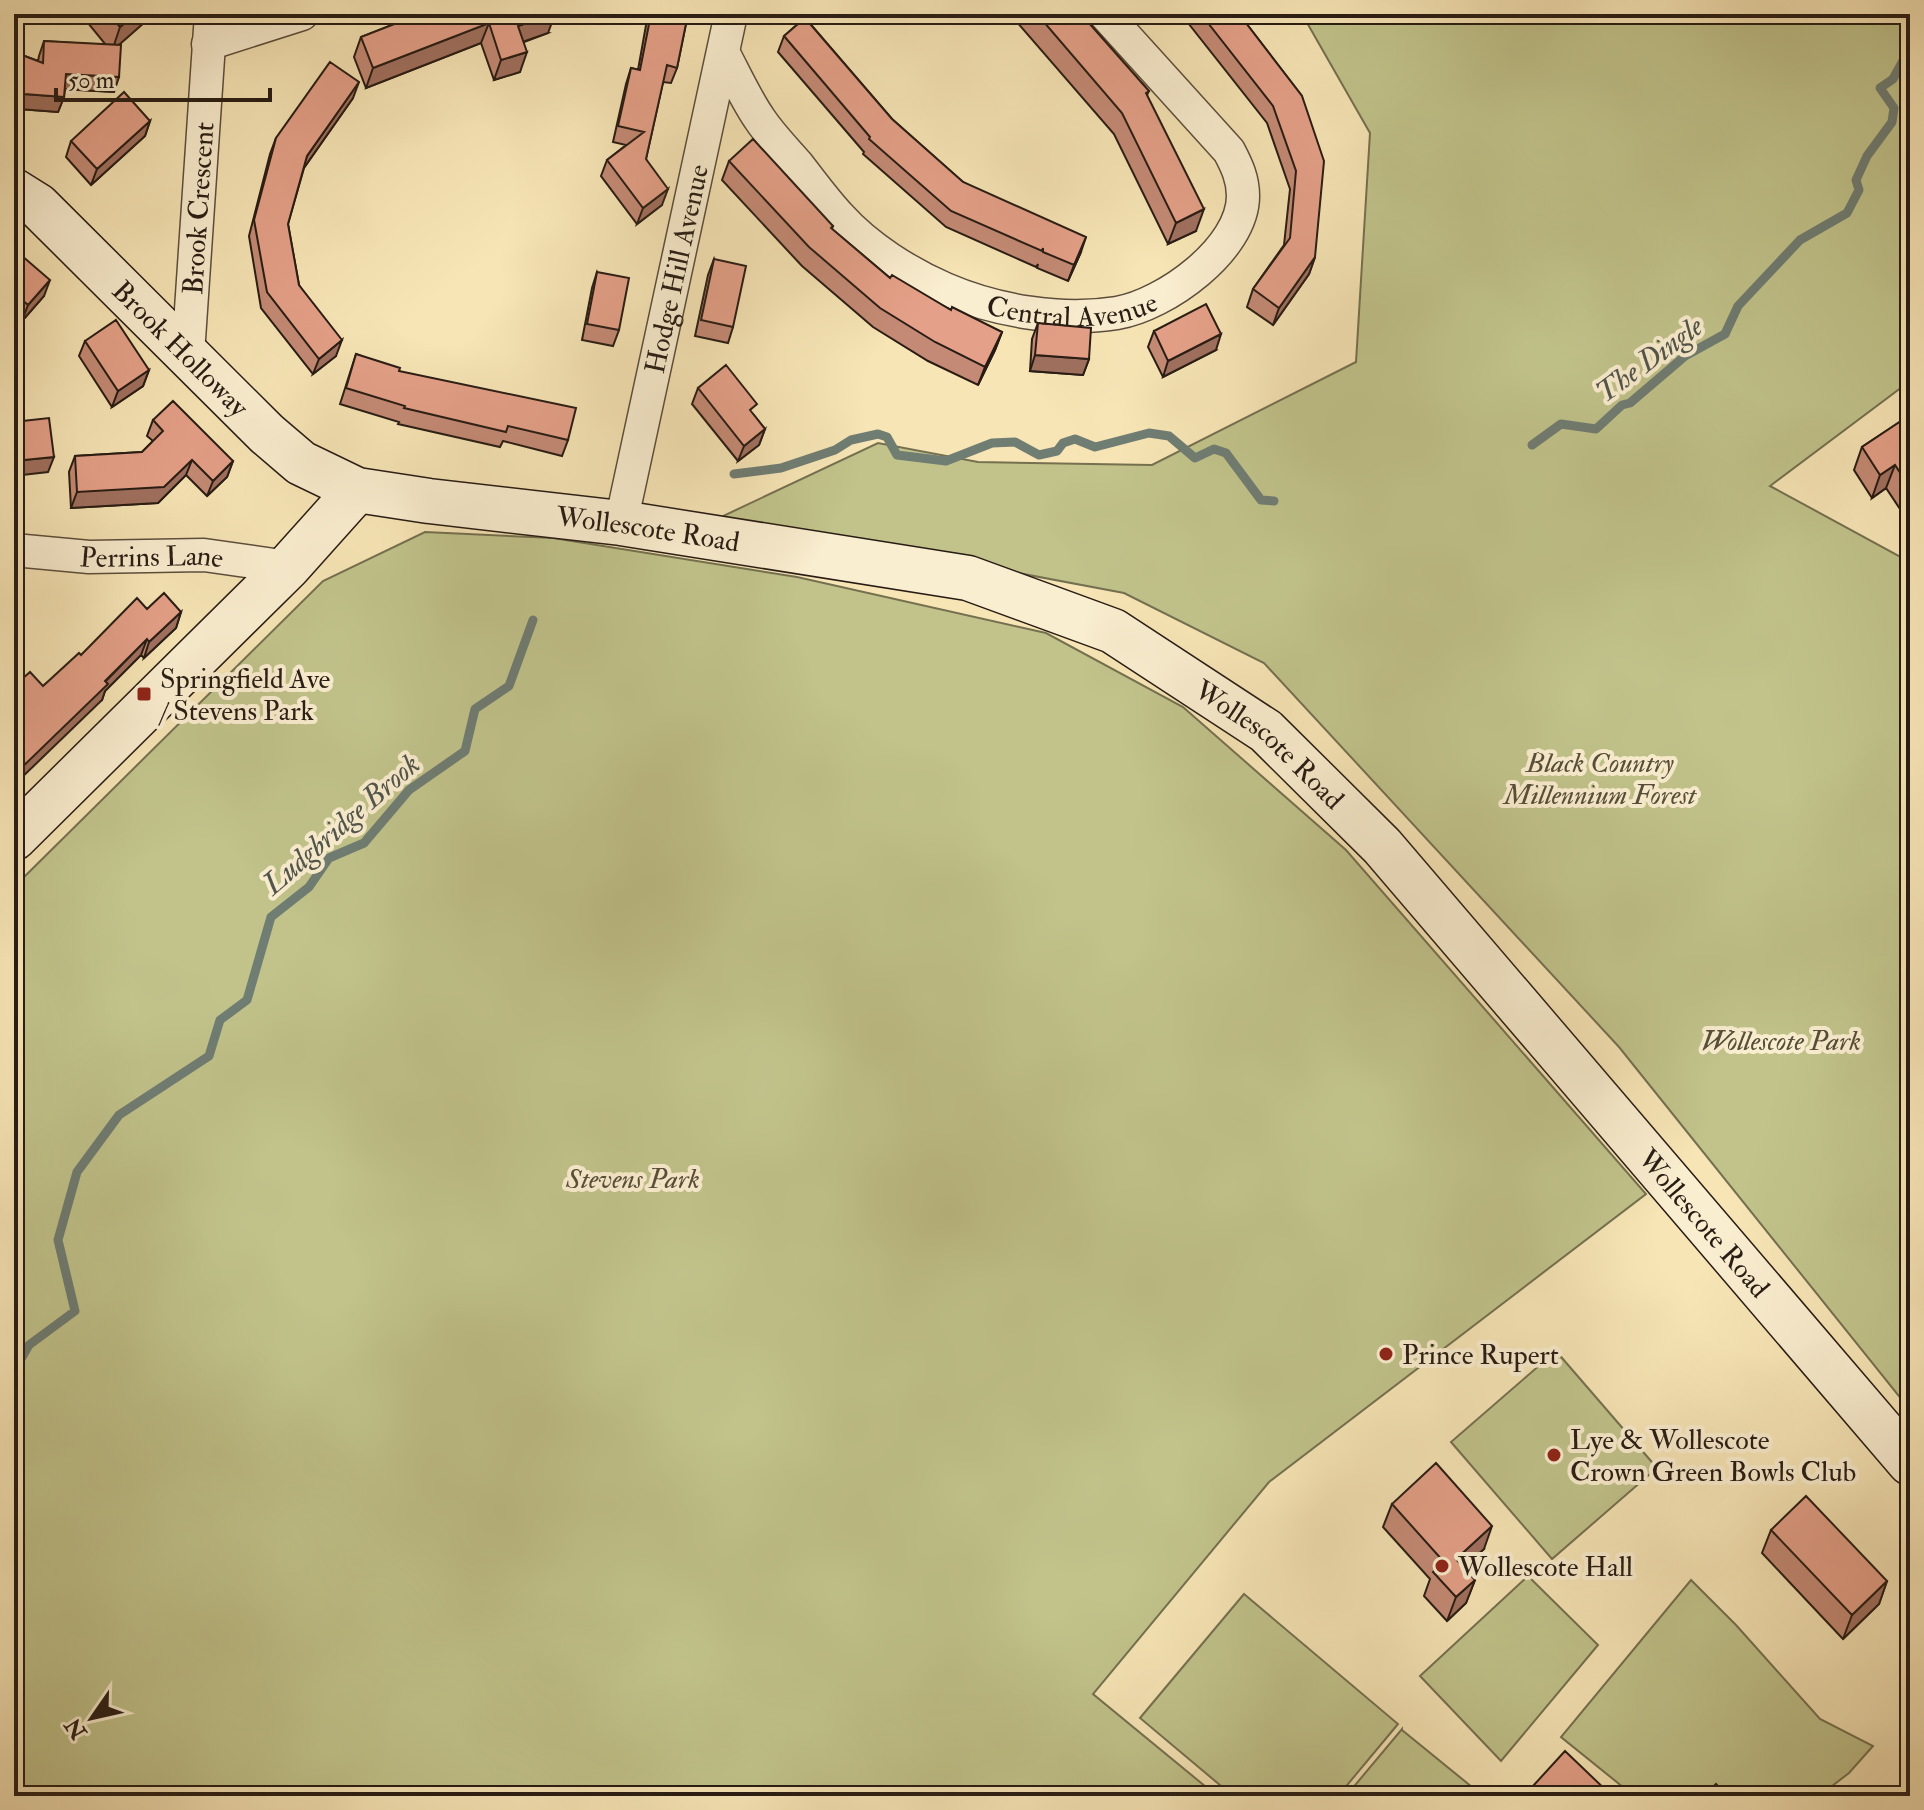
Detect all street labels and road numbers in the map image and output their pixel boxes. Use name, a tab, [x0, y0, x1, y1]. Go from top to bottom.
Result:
street label: Brook Crescent	[176, 121, 223, 296]
street label: Hodge Hill Avenue	[638, 161, 717, 377]
street label: Brook Holloway	[104, 274, 256, 425]
street label: Central Avenue	[983, 285, 1164, 335]
street label: Wollescote Road	[553, 500, 742, 561]
street label: Perrins Lane	[78, 538, 226, 577]
street label: Wollescote Road	[1187, 673, 1351, 818]
street label: Wollescote Road	[1629, 1141, 1777, 1305]

